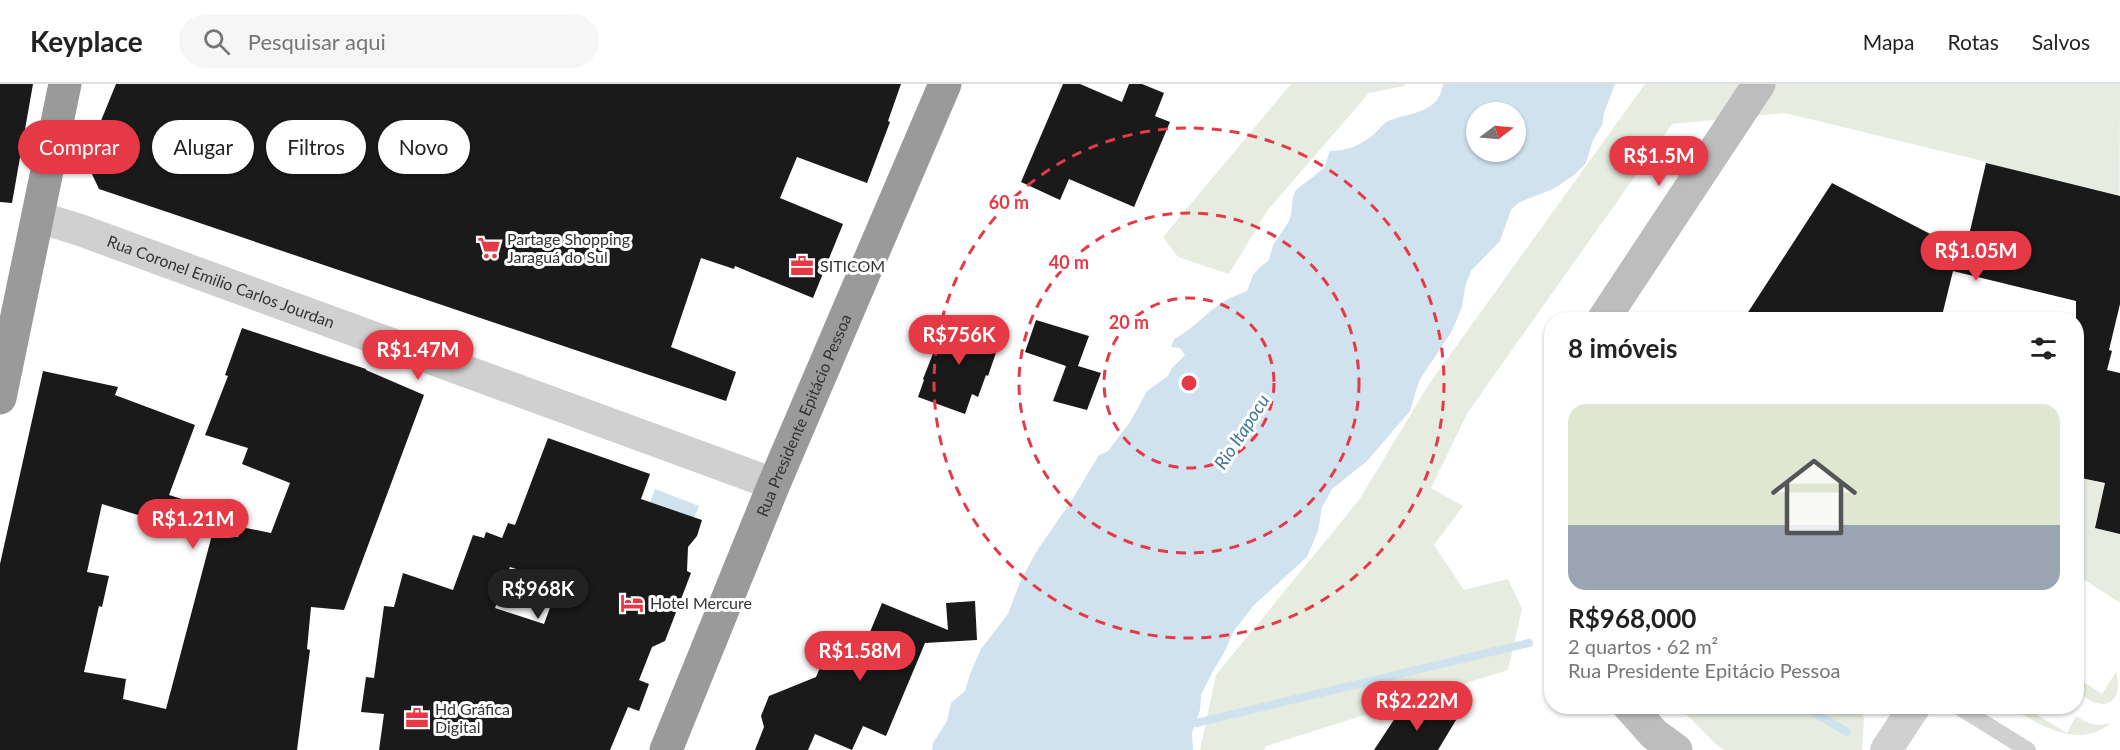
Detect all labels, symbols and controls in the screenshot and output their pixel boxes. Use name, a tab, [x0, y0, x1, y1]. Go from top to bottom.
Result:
search box	[179, 14, 599, 68]
text: Keyplace	[30, 24, 143, 58]
icon: search	[200, 25, 233, 58]
text: Pesquisar aqui	[248, 28, 386, 55]
text: Mapa	[1863, 29, 1915, 54]
text: Rotas	[1948, 29, 1999, 54]
text: Salvos	[2032, 29, 2090, 54]
north arrow	[1466, 102, 1526, 162]
map controls	[1466, 102, 1526, 162]
chip: Comprar	[18, 120, 140, 174]
chip: Alugar	[152, 120, 254, 174]
chip: Filtros	[266, 120, 366, 174]
chip: Novo	[378, 120, 470, 174]
pin: R$1.5M	[1610, 136, 1708, 187]
text: R$1.5M	[1623, 143, 1695, 167]
text: 60 m	[989, 191, 1029, 213]
place label: Partage Shopping Jaraguá do Sul	[507, 229, 630, 266]
street label: Rua Coronel Emilio Carlos Jourdan	[105, 231, 337, 331]
pin: R$1.05M	[1921, 231, 2031, 282]
supermarket icon: Partage Shopping Jaraguá do Sul	[476, 235, 502, 261]
text: R$1.05M	[1935, 238, 2017, 262]
text: 40 m	[1049, 251, 1089, 273]
office icon: SITICOM	[789, 253, 815, 279]
place label: SITICOM	[820, 256, 885, 275]
street label: Rua Presidente Epitácio Pessoa	[752, 311, 855, 519]
text: 20 m	[1109, 311, 1149, 333]
pin: R$756K	[910, 315, 1008, 366]
text: R$756K	[923, 322, 995, 346]
pin: R$1.47M	[363, 330, 473, 381]
text: 8 imóveis	[1568, 332, 1678, 364]
icon: filters	[2027, 332, 2060, 365]
text: R$1.47M	[377, 337, 459, 361]
centre of rings	[1179, 373, 1199, 393]
water label: Rio Itapocu	[1209, 390, 1273, 473]
icon: home	[1760, 443, 1868, 551]
pin: R$1.21M	[138, 499, 248, 550]
text: R$1.21M	[152, 506, 234, 530]
pin: R$968K	[489, 569, 587, 620]
text: R$968K	[502, 576, 574, 600]
hotel icon: Hotel Mercure	[619, 590, 645, 616]
place label: Hotel Mercure	[650, 593, 752, 612]
text: R$968,000	[1568, 602, 1696, 634]
pin: R$1.58M	[805, 631, 915, 682]
text: 2 quartos · 62 m²	[1568, 634, 1718, 658]
text: R$1.58M	[819, 638, 901, 662]
text: Rua Presidente Epitácio Pessoa	[1568, 658, 1840, 682]
pin: R$2.22M	[1362, 681, 1472, 732]
text: R$2.22M	[1376, 688, 1458, 712]
place label: Hd Gráfica Digital	[435, 699, 510, 736]
office icon: Hd Gráfica Digital	[404, 705, 430, 731]

